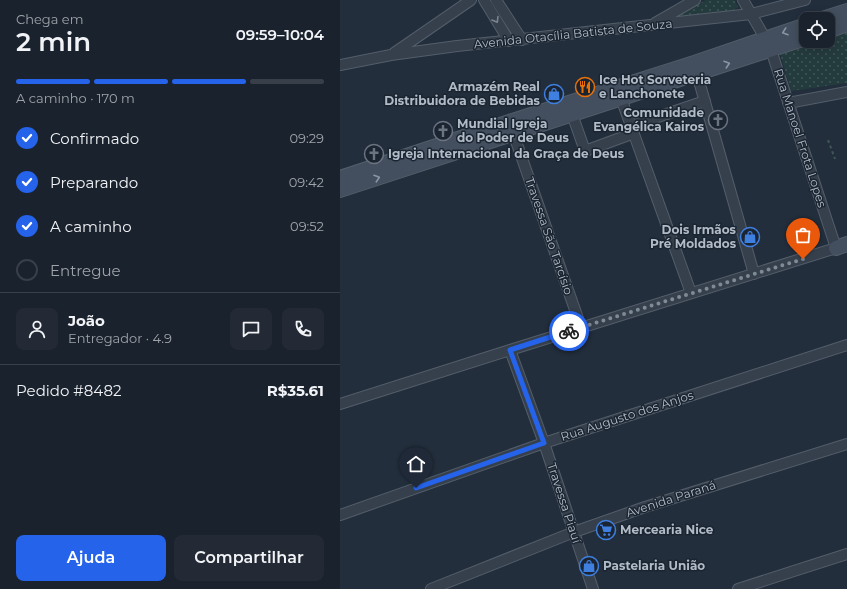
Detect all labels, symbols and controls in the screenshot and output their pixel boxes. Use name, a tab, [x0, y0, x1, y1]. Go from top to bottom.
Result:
text: Chega em	[16, 11, 83, 27]
map controls	[799, 12, 835, 48]
button: locate	[799, 12, 835, 48]
street label: Avenida Otacília Batista de Souza	[473, 16, 673, 51]
one-way arrow	[492, 16, 499, 23]
text: 09:59–10:04	[236, 25, 324, 44]
text: 2 min	[16, 26, 91, 58]
one-way arrow	[782, 27, 789, 35]
one-way arrow	[723, 60, 730, 69]
street label: Rua Manoel Frota Lopes	[771, 67, 830, 209]
place label: Ice Hot Sorveteria e Lanchonete	[599, 72, 711, 101]
restaurant icon: Ice Hot Sorveteria e Lanchonete	[574, 76, 596, 98]
place label: Armazém Real Distribuidora de Bebidas	[384, 79, 541, 108]
shop icon: Armazém Real Distribuidora de Bebidas	[543, 83, 565, 105]
text: A caminho · 170 m	[16, 90, 135, 106]
place label: Comunidade Evangélica Kairos	[593, 105, 705, 134]
church icon: Comunidade Evangélica Kairos	[707, 109, 729, 131]
place label: Mundial Igreja do Poder de Deus	[457, 116, 570, 145]
church icon: Mundial Igreja do Poder de Deus	[432, 120, 454, 142]
icon: check	[16, 127, 38, 149]
text: Confirmado	[50, 129, 139, 148]
text: 09:29	[289, 130, 324, 146]
church icon: Igreja Internacional da Graça de Deus	[363, 143, 385, 165]
place label: Igreja Internacional da Graça de Deus	[388, 146, 625, 161]
icon: check	[16, 171, 38, 193]
text: Preparando	[50, 173, 138, 192]
text: 09:42	[289, 174, 324, 190]
one-way arrow	[373, 174, 380, 183]
street label: Travessa São Tarcísio	[522, 175, 577, 297]
icon: check	[16, 215, 38, 237]
text: A caminho	[50, 217, 132, 236]
text: 09:52	[290, 218, 324, 234]
pin	[786, 218, 820, 259]
place label: Dois Irmãos Pré Moldados	[650, 222, 737, 251]
icon: bag	[792, 224, 814, 246]
shop icon: Dois Irmãos Pré Moldados	[739, 226, 761, 248]
text: Entregue	[50, 261, 121, 280]
button: person	[16, 308, 58, 350]
button: chat	[230, 308, 272, 350]
button: phone	[282, 308, 324, 350]
text: João	[68, 311, 105, 330]
courier	[549, 311, 589, 351]
icon: bike	[558, 320, 580, 342]
text: Entregador · 4.9	[68, 330, 172, 346]
text: Pedido #8482	[16, 381, 122, 400]
text: R$35.61	[267, 381, 324, 400]
street label: Rua Augusto dos Anjos	[558, 387, 695, 444]
pin	[399, 447, 433, 488]
icon: home	[405, 453, 427, 475]
street label: Travessa Piauí	[544, 461, 585, 546]
street label: Avenida Paraná	[624, 477, 718, 520]
supermarket icon: Mercearia Nice	[595, 519, 617, 541]
place label: Mercearia Nice	[620, 522, 714, 537]
button: Ajuda	[16, 535, 166, 581]
button: Compartilhar	[174, 535, 324, 581]
shop icon: Pastelaria União	[578, 555, 600, 577]
place label: Pastelaria União	[603, 558, 705, 573]

